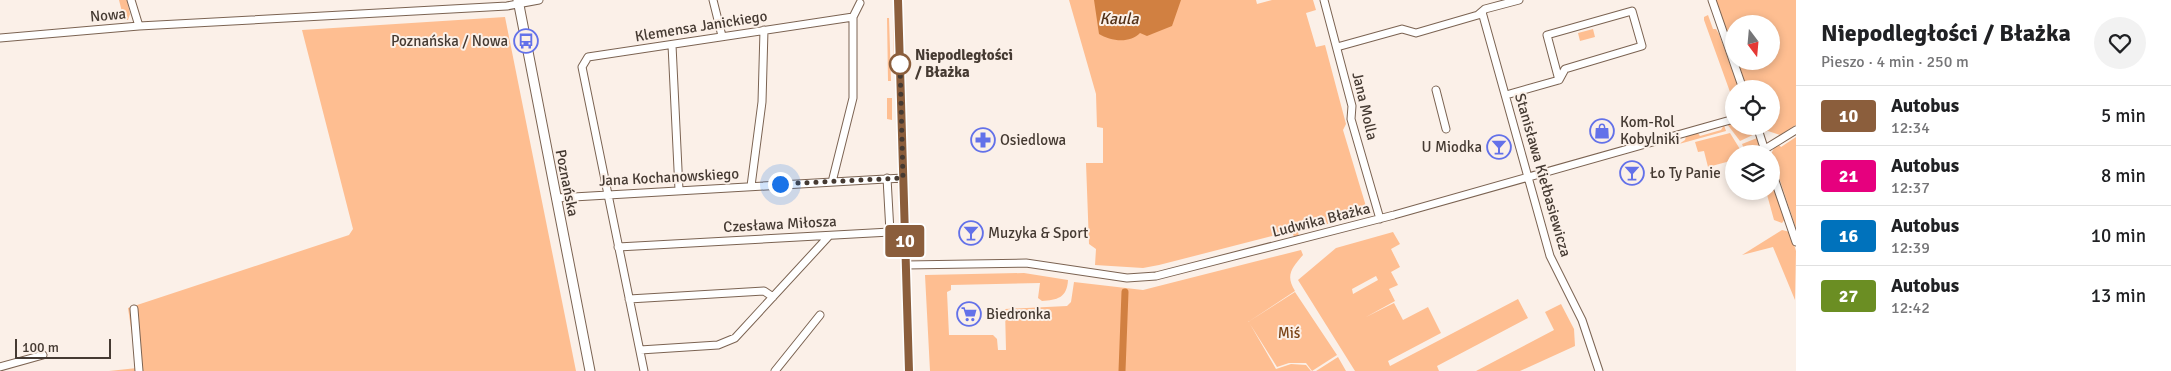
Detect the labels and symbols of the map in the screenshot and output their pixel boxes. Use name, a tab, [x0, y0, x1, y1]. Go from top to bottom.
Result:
street label: Nowa	[89, 4, 127, 26]
street label: Klemensa Janickiego	[634, 7, 769, 45]
water label: Kaula	[1099, 9, 1139, 29]
north arrow	[1725, 15, 1780, 70]
bus stop icon: Poznańska / Nowa	[513, 28, 539, 54]
place label: Poznańska / Nowa	[391, 32, 508, 50]
place label: Niepodległości / Błażka	[915, 46, 1013, 81]
marker: Niepodległości / Błażka	[889, 53, 911, 75]
street label: Jana Molla	[1348, 70, 1382, 142]
street label: Stanisława Kiełbasiewicza	[1511, 91, 1575, 259]
place label: Kom-Rol Kobylniki	[1620, 113, 1680, 148]
shop icon: Kom-Rol Kobylniki	[1589, 118, 1615, 144]
pharmacy icon: Osiedlowa	[970, 127, 996, 153]
place label: Osiedlowa	[1000, 131, 1066, 149]
bar icon: U Miodka	[1486, 134, 1512, 160]
place label: U Miodka	[1422, 138, 1482, 156]
street label: Poznańska	[552, 148, 582, 218]
bar icon: Ło Ty Panie	[1619, 160, 1645, 186]
street label: Jana Kochanowskiego	[598, 164, 740, 190]
place label: Ło Ty Panie	[1650, 164, 1721, 182]
your location	[768, 172, 793, 197]
street label: Ludwika Błażka	[1270, 199, 1372, 241]
street label: Czesława Miłosza	[723, 212, 837, 236]
bar icon: Muzyka & Sport	[958, 220, 984, 246]
place label: Muzyka & Sport	[988, 224, 1088, 242]
line badge: 10	[882, 225, 928, 257]
supermarket icon: Biedronka	[956, 301, 982, 327]
place label: Biedronka	[986, 305, 1051, 323]
park label: Miś	[1278, 324, 1301, 342]
scale bar	[15, 336, 111, 359]

